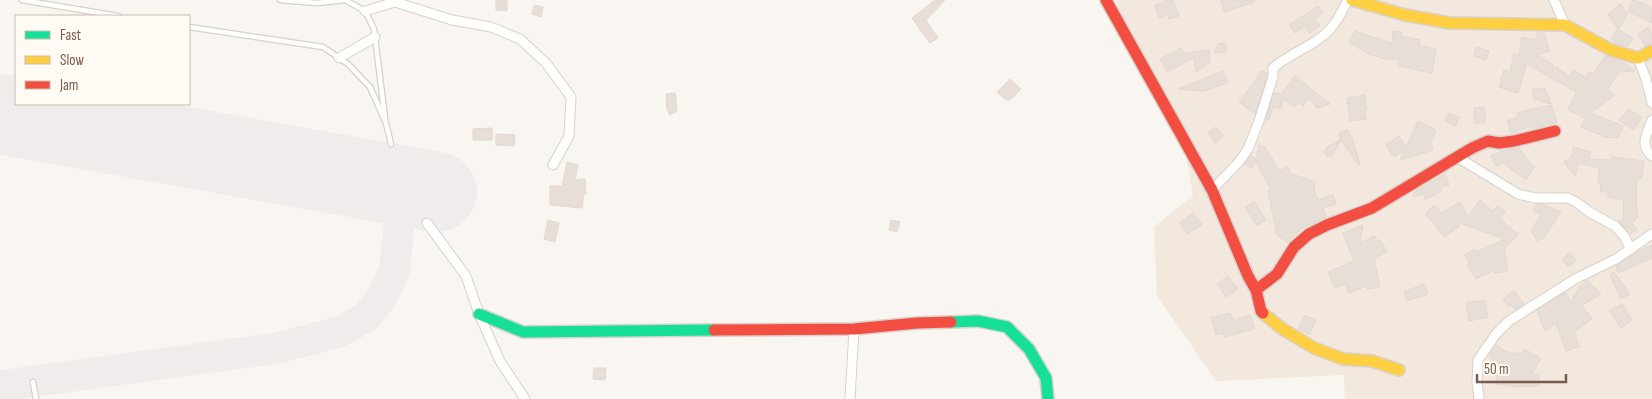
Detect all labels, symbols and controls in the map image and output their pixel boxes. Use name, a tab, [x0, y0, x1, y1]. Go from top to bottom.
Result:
legend	[15, 15, 190, 105]
text: Fast	[60, 26, 82, 45]
text: Slow	[60, 51, 84, 70]
text: Jam	[59, 76, 78, 95]
scale bar	[1477, 352, 1566, 384]
text: 50 m	[1484, 360, 1509, 379]

